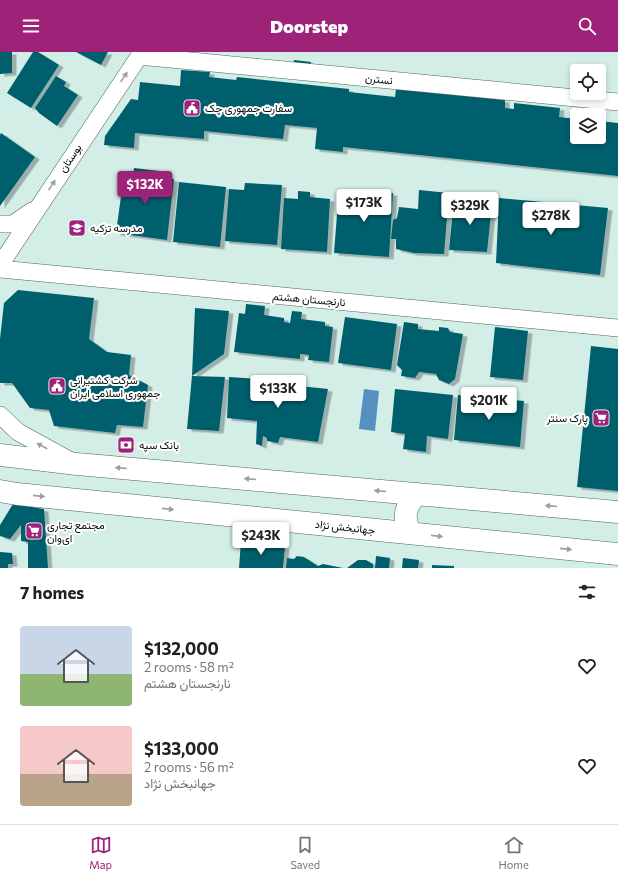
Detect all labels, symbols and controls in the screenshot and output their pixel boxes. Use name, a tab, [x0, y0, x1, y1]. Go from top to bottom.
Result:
icon: menu	[20, 15, 42, 37]
text: Doorstep	[270, 15, 348, 37]
icon: search	[576, 15, 598, 37]
map controls	[570, 64, 606, 144]
button: locate	[570, 64, 606, 100]
one-way arrow	[121, 71, 128, 83]
street label: نسترن	[364, 71, 394, 87]
public building icon: سفارت جمهوری چک	[182, 98, 202, 118]
place label: سفارت جمهوری چک	[205, 101, 292, 116]
button: layers	[570, 108, 606, 144]
street label: بوستان	[55, 141, 85, 175]
pin: $132K	[117, 171, 173, 205]
text: $132K	[126, 176, 164, 192]
one-way arrow	[48, 180, 56, 190]
pin: $173K	[336, 189, 392, 223]
pin: $329K	[442, 192, 498, 226]
text: $173K	[345, 194, 383, 210]
text: $329K	[450, 197, 490, 213]
pin: $278K	[523, 202, 579, 236]
text: $278K	[532, 207, 570, 223]
school or university icon: مدرسه تزکیه	[67, 218, 87, 238]
place label: مدرسه تزکیه	[90, 221, 143, 235]
street label: نارنجستان هشتم	[272, 289, 346, 310]
place label: شرکت کشتیرانی جمهوری اسلامی ایران	[70, 373, 161, 400]
pin: $133K	[250, 375, 306, 409]
public building icon: شرکت کشتیرانی جمهوری اسلامی ایران	[47, 376, 67, 396]
text: $133K	[259, 380, 297, 396]
pin: $201K	[461, 387, 517, 421]
text: $201K	[470, 392, 508, 408]
supermarket icon: پارک سنتر	[591, 408, 611, 428]
place label: پارک سنتر	[546, 411, 588, 426]
bank icon: بانک سپه	[116, 435, 136, 455]
place label: بانک سپه	[139, 438, 179, 453]
one-way arrow	[36, 442, 48, 449]
one-way arrow	[115, 464, 127, 471]
one-way arrow	[244, 476, 256, 483]
one-way arrow	[374, 487, 386, 494]
one-way arrow	[33, 493, 45, 499]
one-way arrow	[545, 502, 557, 509]
one-way arrow	[162, 506, 174, 512]
street label: جهانبخش نژاد	[314, 517, 376, 537]
place label: مجتمع تجاری ای‌وان	[47, 518, 105, 545]
supermarket icon: مجتمع تجاری ای‌وان	[24, 521, 44, 541]
pin: $243K	[233, 522, 289, 556]
text: $243K	[241, 527, 281, 543]
one-way arrow	[431, 533, 443, 539]
one-way arrow	[560, 546, 572, 552]
icon: filters	[576, 581, 598, 603]
text: 7 homes	[20, 582, 84, 603]
text: $132,000	[144, 638, 219, 659]
icon: home	[52, 642, 100, 690]
icon: heart	[576, 655, 598, 677]
text: 2 rooms · 58 m²	[144, 659, 234, 675]
text: نارنجستان هشتم	[144, 675, 231, 691]
text: $133,000	[144, 738, 219, 759]
icon: home	[52, 742, 100, 790]
icon: heart	[576, 755, 598, 777]
text: 2 rooms · 56 m²	[144, 759, 234, 775]
text: جهانبخش نژاد	[144, 775, 216, 791]
tab: Map	[89, 834, 112, 871]
tab: Saved	[290, 834, 320, 871]
tab: Home	[499, 834, 529, 871]

